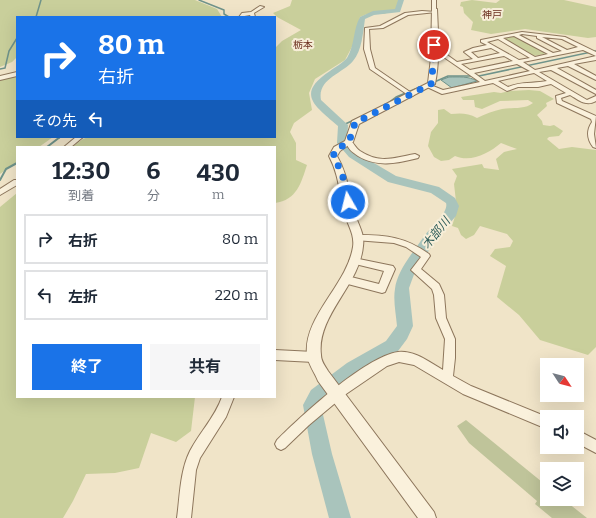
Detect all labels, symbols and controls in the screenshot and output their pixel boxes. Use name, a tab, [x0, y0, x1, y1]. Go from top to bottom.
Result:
district label: 神戸	[482, 9, 502, 21]
text: 80 m	[98, 28, 164, 61]
pin	[417, 28, 451, 62]
icon: right	[32, 32, 84, 84]
icon: arrive	[423, 34, 445, 56]
district label: 栃本	[293, 39, 313, 51]
text: 右折	[98, 66, 134, 88]
icon: left	[85, 108, 107, 130]
text: その先	[32, 112, 77, 130]
text: 12:30	[52, 157, 110, 185]
text: 6	[146, 157, 161, 185]
text: 430	[196, 159, 240, 187]
position arrow	[327, 181, 369, 223]
text: m	[212, 187, 224, 202]
text: 到着	[68, 188, 94, 203]
text: 分	[147, 188, 160, 203]
water label: 木部川	[419, 213, 454, 251]
icon: right	[34, 228, 56, 250]
text: 80 m	[222, 230, 258, 248]
text: 右折	[68, 232, 98, 250]
icon: left	[34, 284, 56, 306]
text: 220 m	[215, 286, 258, 304]
text: 左折	[68, 288, 98, 306]
button: 終了	[32, 344, 142, 390]
button: 共有	[150, 344, 260, 390]
north arrow	[540, 358, 584, 402]
map controls	[540, 358, 584, 506]
button: sound	[540, 410, 584, 454]
button: layers	[540, 462, 584, 506]

